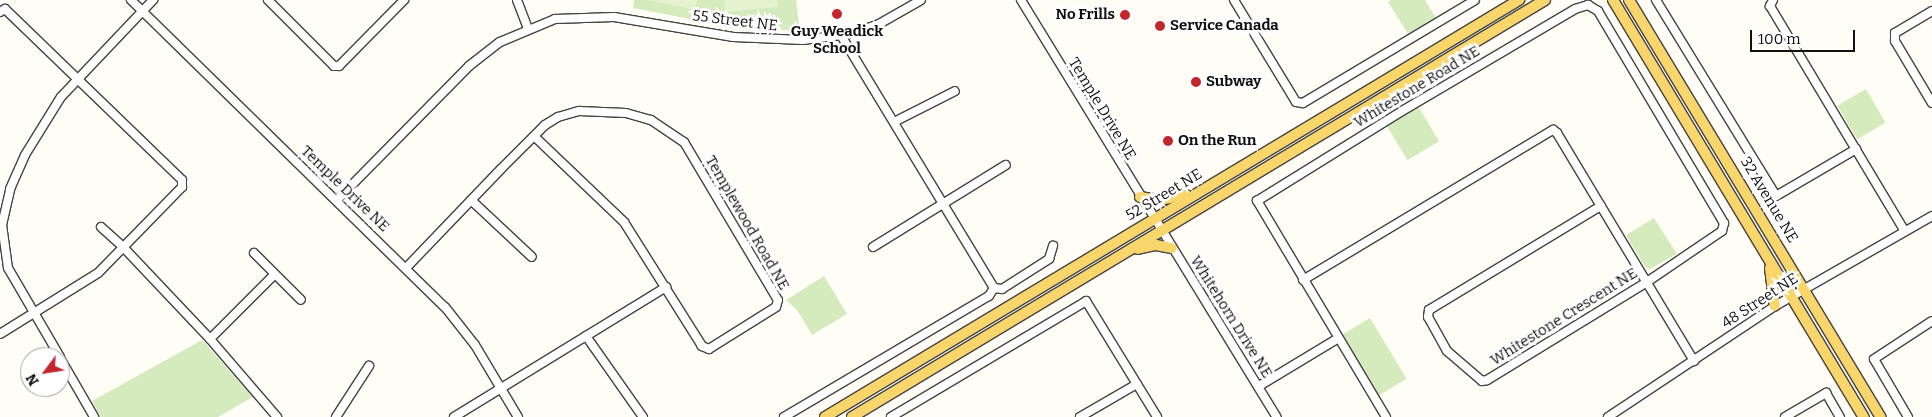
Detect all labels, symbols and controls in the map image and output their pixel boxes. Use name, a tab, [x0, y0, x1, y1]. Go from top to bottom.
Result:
place label: No Frills	[1056, 6, 1115, 24]
street label: 55 Street NE	[691, 7, 779, 35]
marker: Guy Weadick School	[831, 8, 843, 20]
marker: No Frills	[1119, 9, 1131, 21]
place label: Service Canada	[1170, 17, 1279, 35]
marker: Service Canada	[1154, 20, 1166, 32]
scale bar	[1752, 20, 1857, 52]
place label: Guy Weadick School	[791, 22, 883, 57]
text: 100 m	[1758, 30, 1801, 48]
street label: Whitestone Road NE	[1351, 42, 1483, 132]
street label: Temple Drive NE	[1064, 55, 1140, 163]
place label: Subway	[1206, 73, 1261, 91]
marker: Subway	[1190, 76, 1202, 88]
place label: On the Run	[1178, 132, 1256, 150]
marker: On the Run	[1162, 135, 1174, 147]
street label: Temple Drive NE	[297, 142, 393, 236]
street label: Templewood Road NE	[701, 153, 793, 293]
street label: 32 Avenue NE	[1736, 154, 1802, 246]
street label: 52 Street NE	[1123, 165, 1205, 225]
street label: Whitehorn Drive NE	[1186, 253, 1276, 381]
street label: Whitestone Crescent NE	[1487, 264, 1641, 370]
street label: 48 Street NE	[1718, 270, 1802, 332]
north arrow	[20, 347, 70, 397]
text: N	[23, 370, 43, 388]

